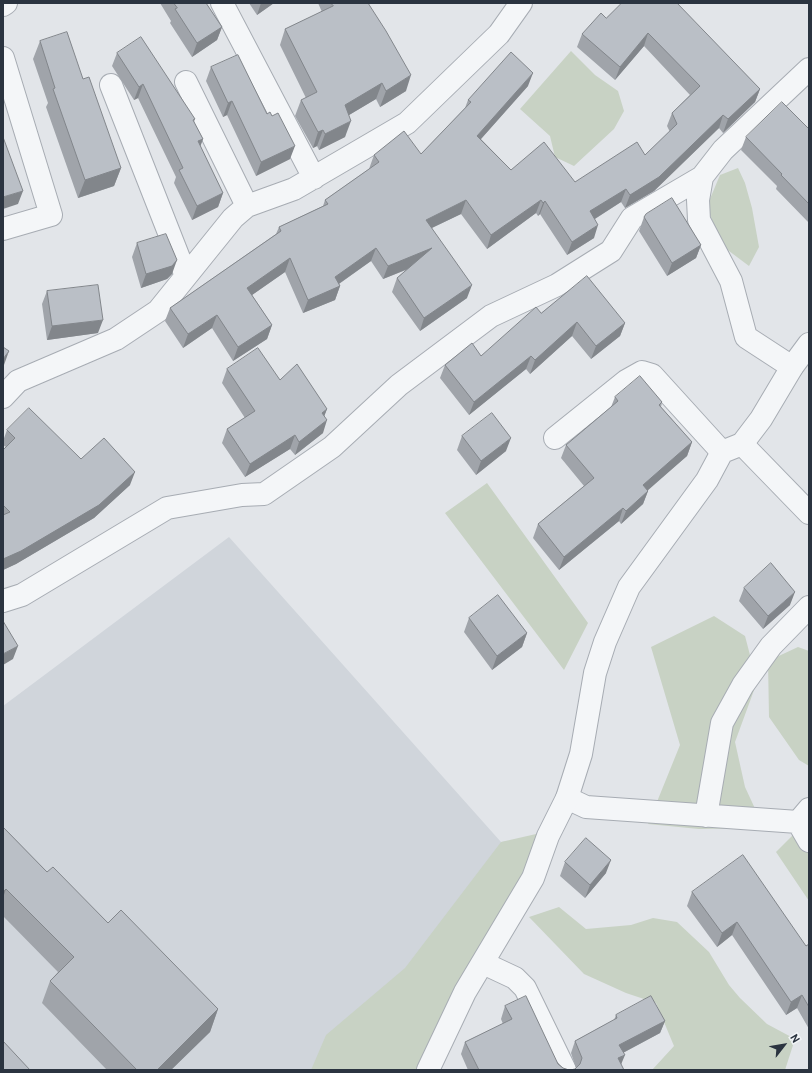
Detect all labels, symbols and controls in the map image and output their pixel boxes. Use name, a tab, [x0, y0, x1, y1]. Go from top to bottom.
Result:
north arrow	[764, 1025, 804, 1065]
text: N	[786, 1032, 802, 1046]

